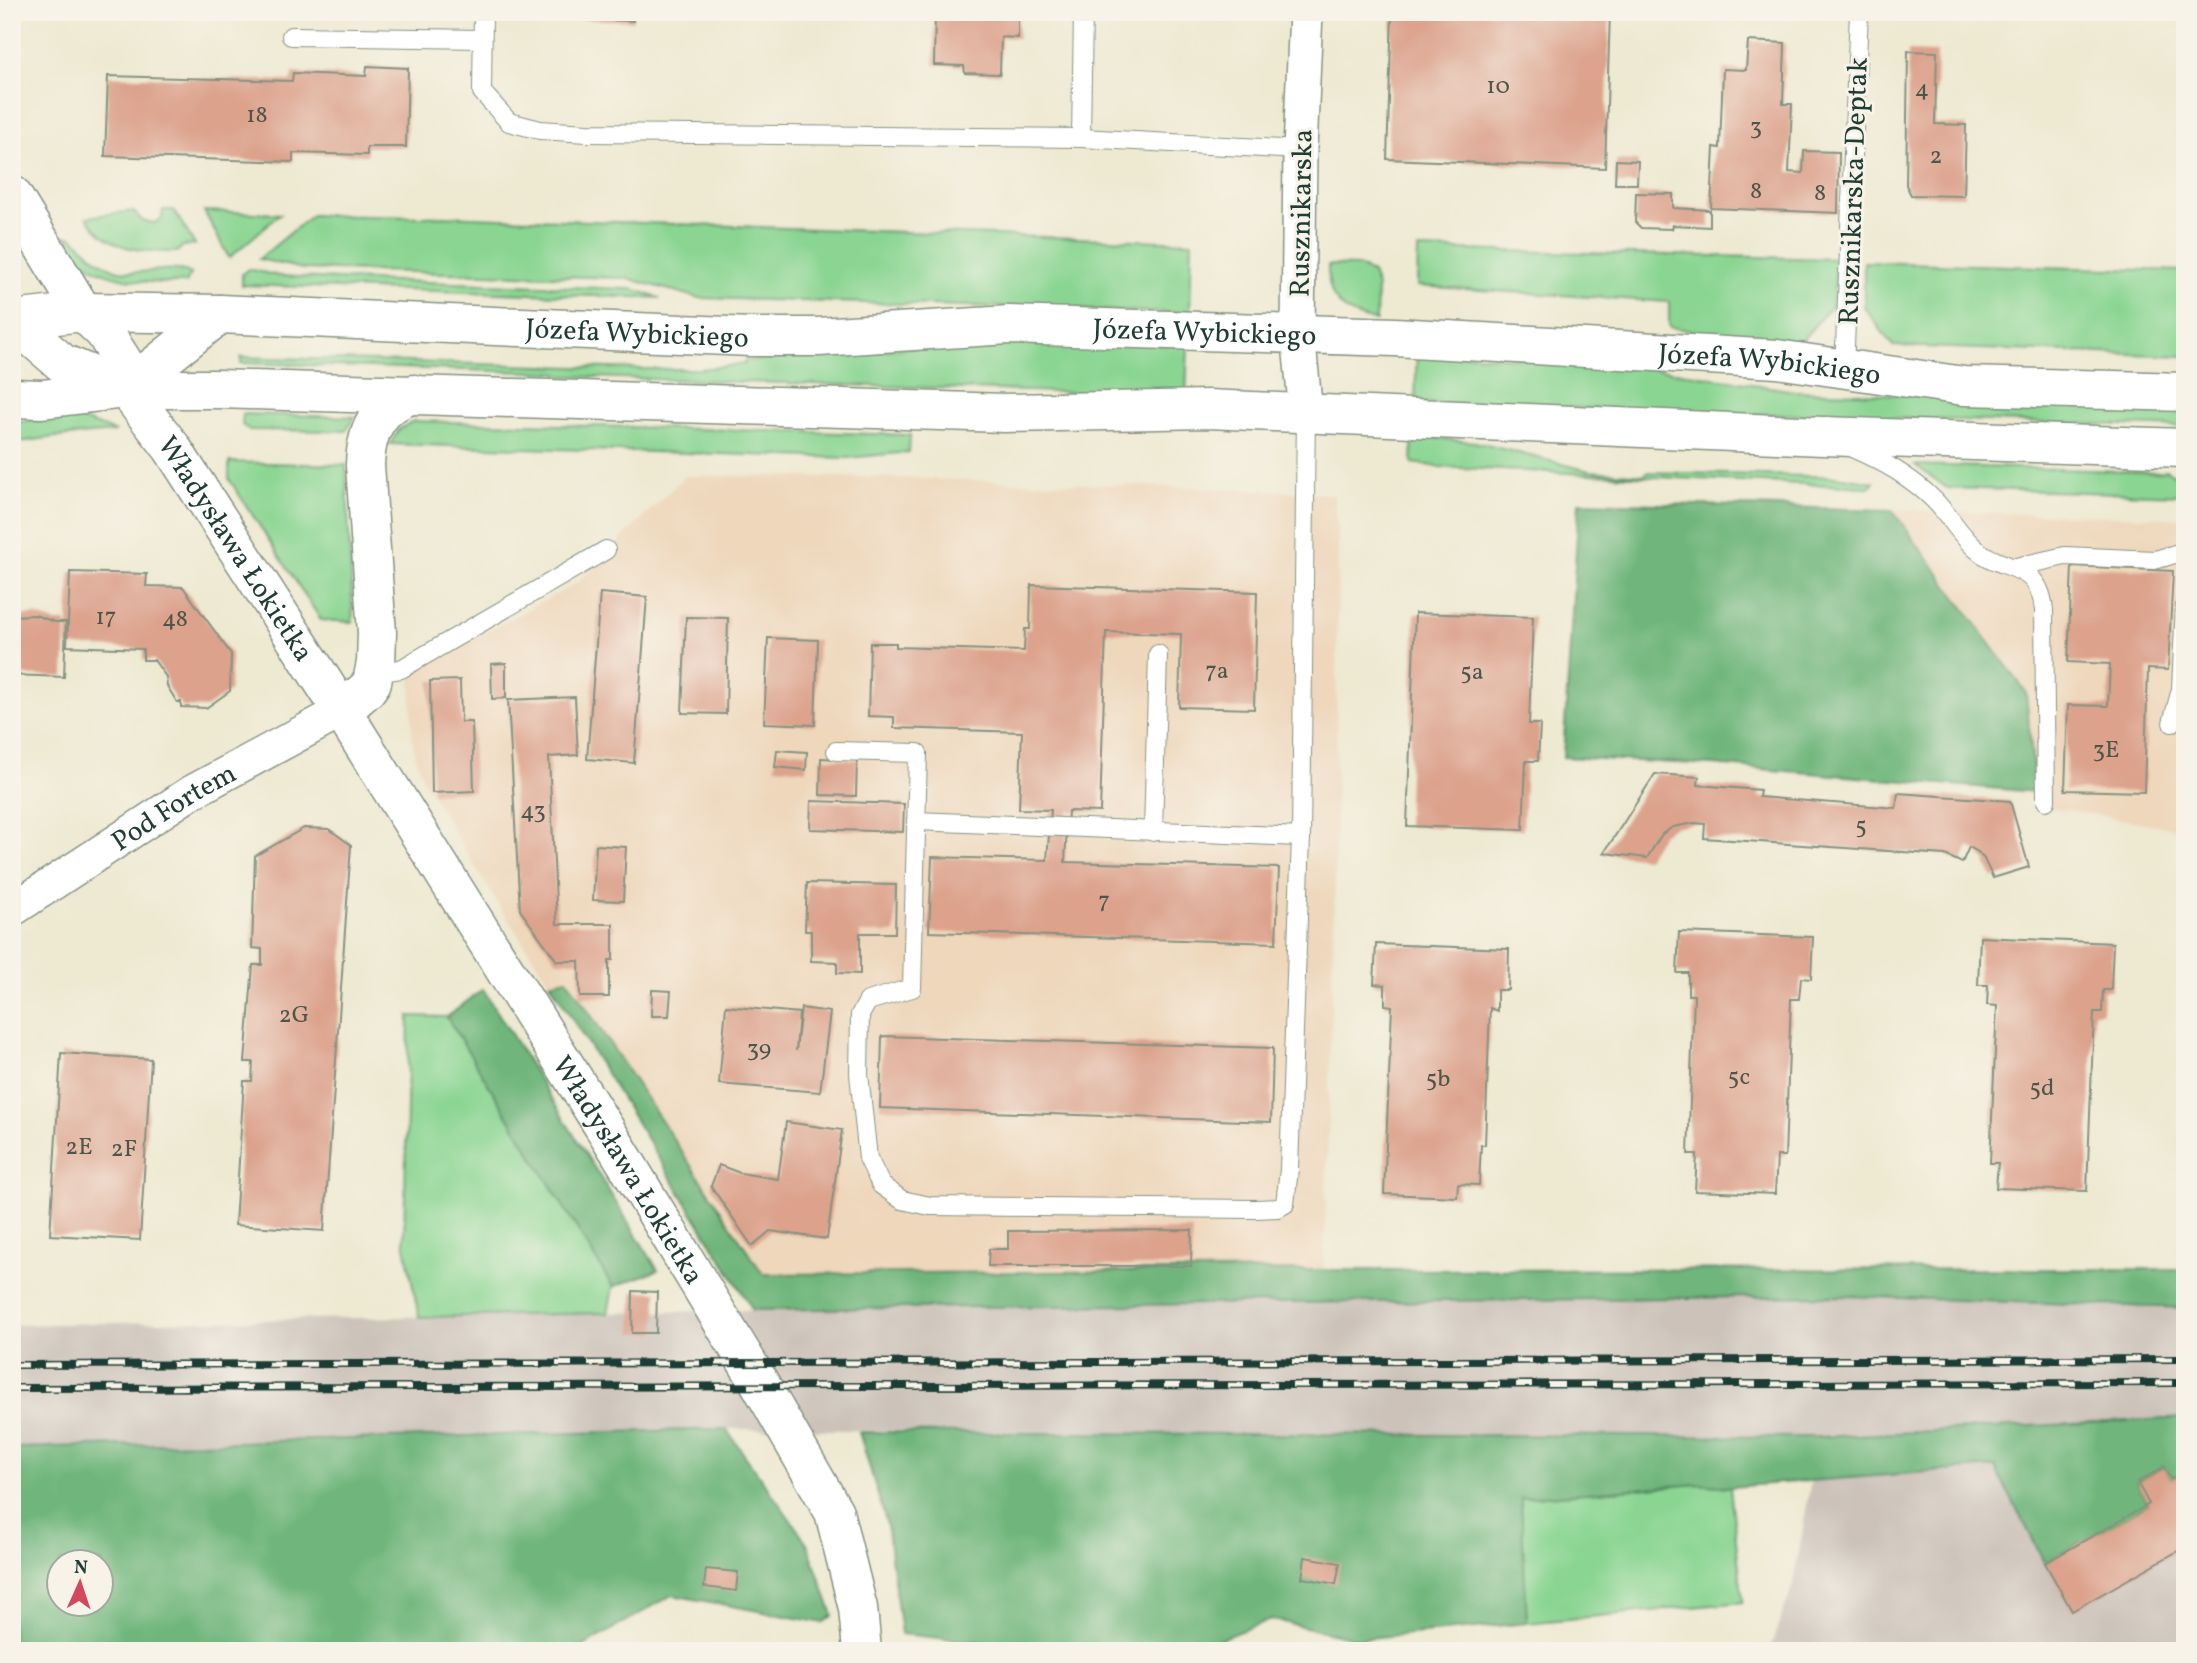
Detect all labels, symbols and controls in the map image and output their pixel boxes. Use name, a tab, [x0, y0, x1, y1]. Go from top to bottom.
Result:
street label: Rusznikarska-Deptak	[1830, 57, 1879, 326]
house number: 10	[1486, 70, 1510, 104]
house number: 4	[1915, 73, 1929, 107]
house number: 18	[246, 99, 268, 133]
house number: 3	[1750, 111, 1762, 145]
street label: Rusznikarska	[1282, 129, 1323, 297]
house number: 2	[1930, 140, 1942, 174]
house number: 8	[1750, 175, 1762, 209]
house number: 8	[1814, 177, 1826, 211]
street label: Józefa Wybickiego	[524, 310, 750, 359]
street label: Józefa Wybickiego	[1092, 311, 1317, 357]
street label: Józefa Wybickiego	[1657, 335, 1883, 396]
street label: Władysława Łokietka	[147, 429, 322, 670]
house number: 17	[96, 601, 116, 635]
house number: 48	[162, 603, 188, 637]
house number: 7a	[1205, 655, 1229, 689]
house number: 5a	[1460, 656, 1484, 690]
house number: 3E	[2093, 734, 2119, 768]
street label: Pod Fortem	[104, 755, 244, 862]
house number: 43	[520, 795, 546, 829]
house number: 5	[1855, 810, 1867, 844]
house number: 7	[1098, 885, 1110, 919]
house number: 2G	[279, 999, 309, 1033]
house number: 39	[747, 1033, 771, 1067]
street label: Władysława Łokietka	[542, 1049, 712, 1293]
house number: 5c	[1728, 1061, 1750, 1095]
house number: 5b	[1426, 1063, 1450, 1097]
house number: 5d	[2029, 1072, 2055, 1106]
house number: 2E	[65, 1131, 93, 1165]
house number: 2F	[111, 1133, 137, 1167]
north arrow	[46, 1548, 116, 1618]
text: N	[73, 1555, 89, 1581]

